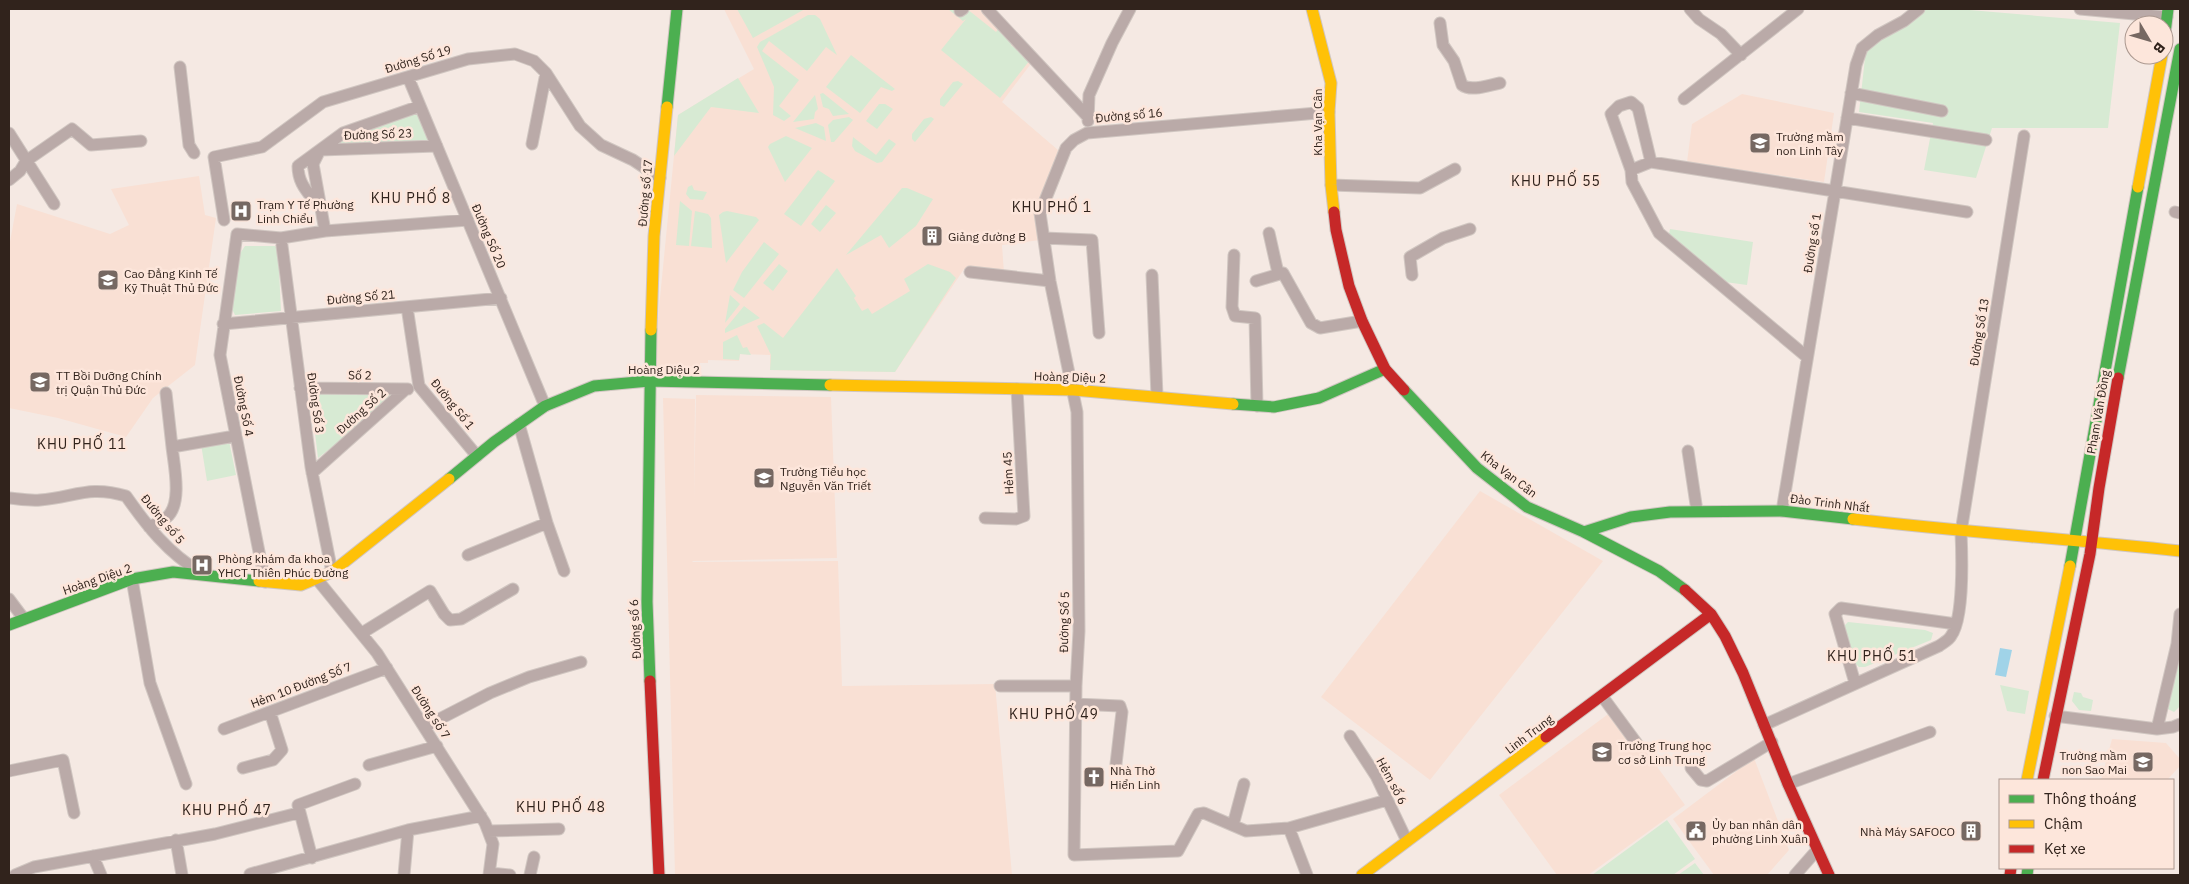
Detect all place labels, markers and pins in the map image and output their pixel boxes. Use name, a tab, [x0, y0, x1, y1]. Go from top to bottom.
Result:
place label: Trường mầm non Linh Tây	[1776, 129, 1844, 158]
school or university icon: Trường mầm non Linh Tây	[1748, 131, 1772, 155]
place label: Trạm Y Tế Phường Linh Chiểu	[257, 197, 354, 226]
hospital icon: Trạm Y Tế Phường Linh Chiểu	[229, 199, 253, 223]
building icon: Giảng đường B	[920, 224, 944, 248]
place label: Giảng đường B	[948, 229, 1026, 244]
place label: Cao Đẳng Kinh Tế Kỹ Thuật Thủ Đức	[124, 266, 219, 295]
school or university icon: Cao Đẳng Kinh Tế Kỹ Thuật Thủ Đức	[96, 268, 120, 292]
place label: TT Bồi Dưỡng Chính trị Quận Thủ Đức	[56, 368, 162, 397]
school or university icon: TT Bồi Dưỡng Chính trị Quận Thủ Đức	[28, 370, 52, 394]
place label: Trường Tiểu học Nguyễn Văn Triết	[780, 464, 871, 493]
school or university icon: Trường Tiểu học Nguyễn Văn Triết	[752, 466, 776, 490]
place label: Phòng khám đa khoa YHCT Thiên Phúc Đường	[218, 551, 349, 580]
hospital icon: Phòng khám đa khoa YHCT Thiên Phúc Đường	[190, 553, 214, 577]
place label: Trường Trung học cơ sở Linh Trung	[1618, 738, 1711, 767]
school or university icon: Trường Trung học cơ sở Linh Trung	[1590, 740, 1614, 764]
place label: Trường mầm non Sao Mai	[2059, 748, 2127, 777]
school or university icon: Trường mầm non Sao Mai	[2131, 750, 2155, 774]
place label: Nhà Thờ Hiển Linh	[1110, 763, 1160, 792]
church icon: Nhà Thờ Hiển Linh	[1082, 765, 1106, 789]
place label: Ủy ban nhân dân phường Linh Xuân	[1712, 817, 1808, 846]
public building icon: Ủy ban nhân dân phường Linh Xuân	[1684, 819, 1708, 843]
building icon: Nhà Máy SAFOCO	[1959, 819, 1983, 843]
place label: Nhà Máy SAFOCO	[1860, 824, 1955, 839]

